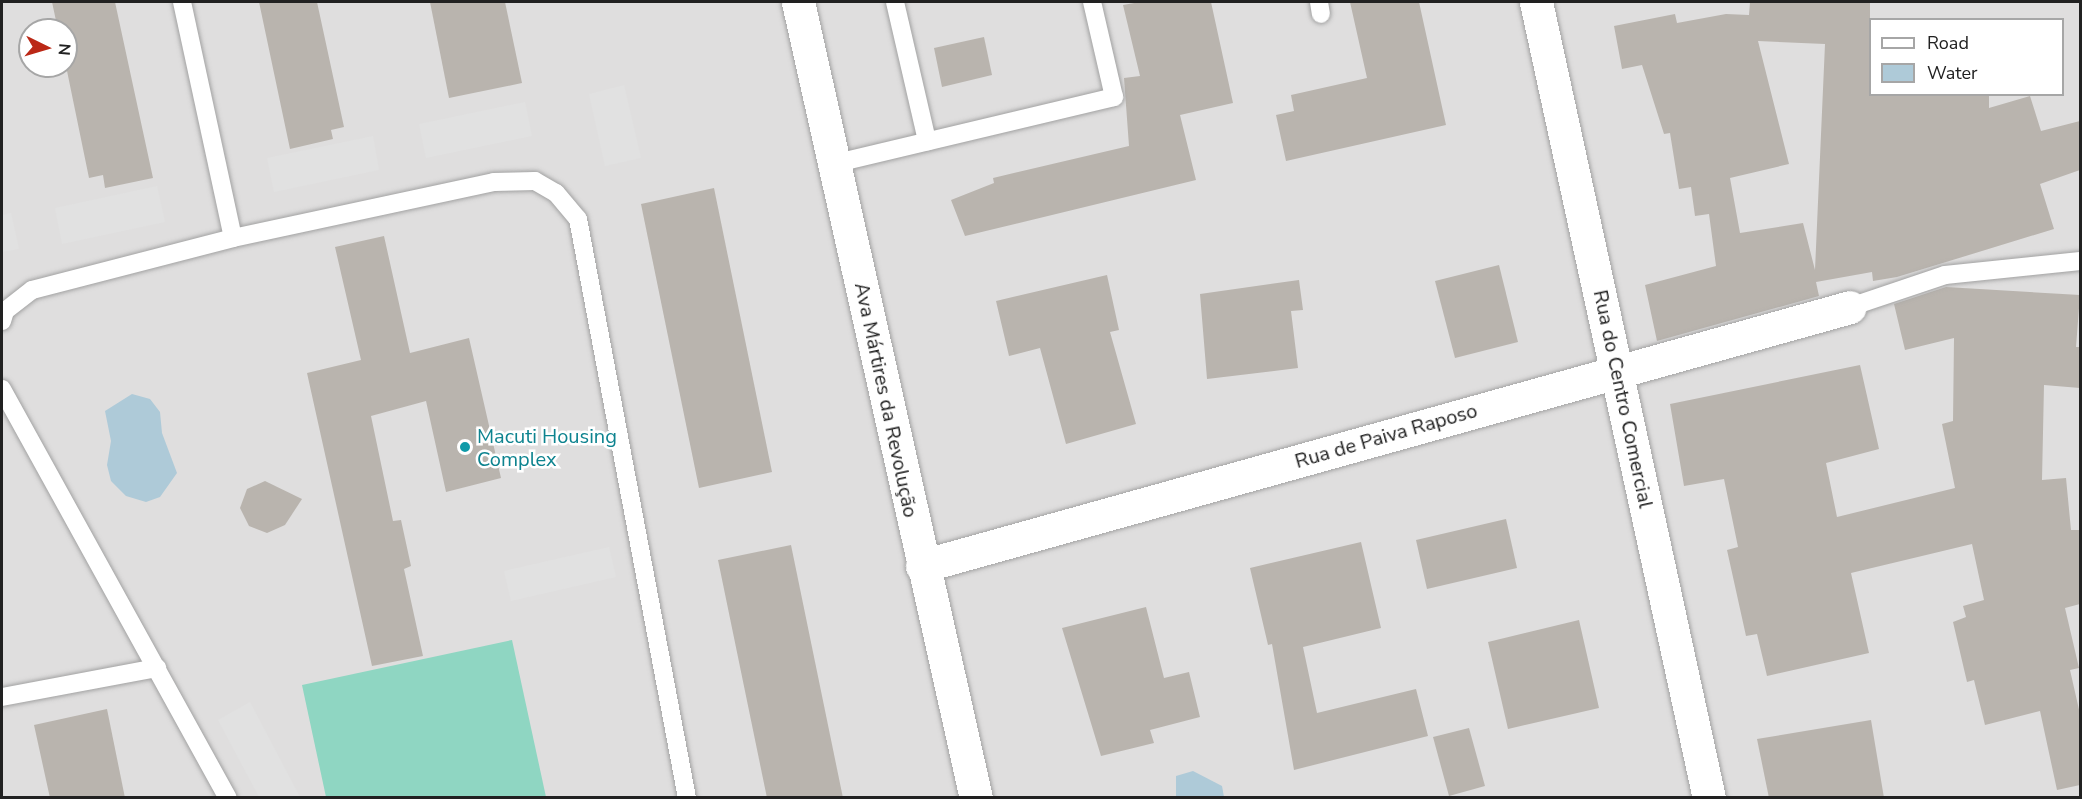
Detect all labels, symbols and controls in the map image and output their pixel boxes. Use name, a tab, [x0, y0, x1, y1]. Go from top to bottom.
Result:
north arrow	[18, 18, 78, 78]
legend	[1869, 18, 2064, 96]
text: Road	[1927, 31, 1969, 55]
text: N	[52, 42, 75, 56]
text: Water	[1927, 61, 1978, 85]
street label: Ava Mártires da Revolução	[849, 280, 923, 520]
street label: Rua do Centro Comercial	[1588, 288, 1658, 510]
street label: Rua de Paiva Raposo	[1292, 398, 1480, 474]
place label: Macuti Housing Complex	[477, 424, 617, 471]
marker: Macuti Housing Complex	[458, 440, 472, 454]

